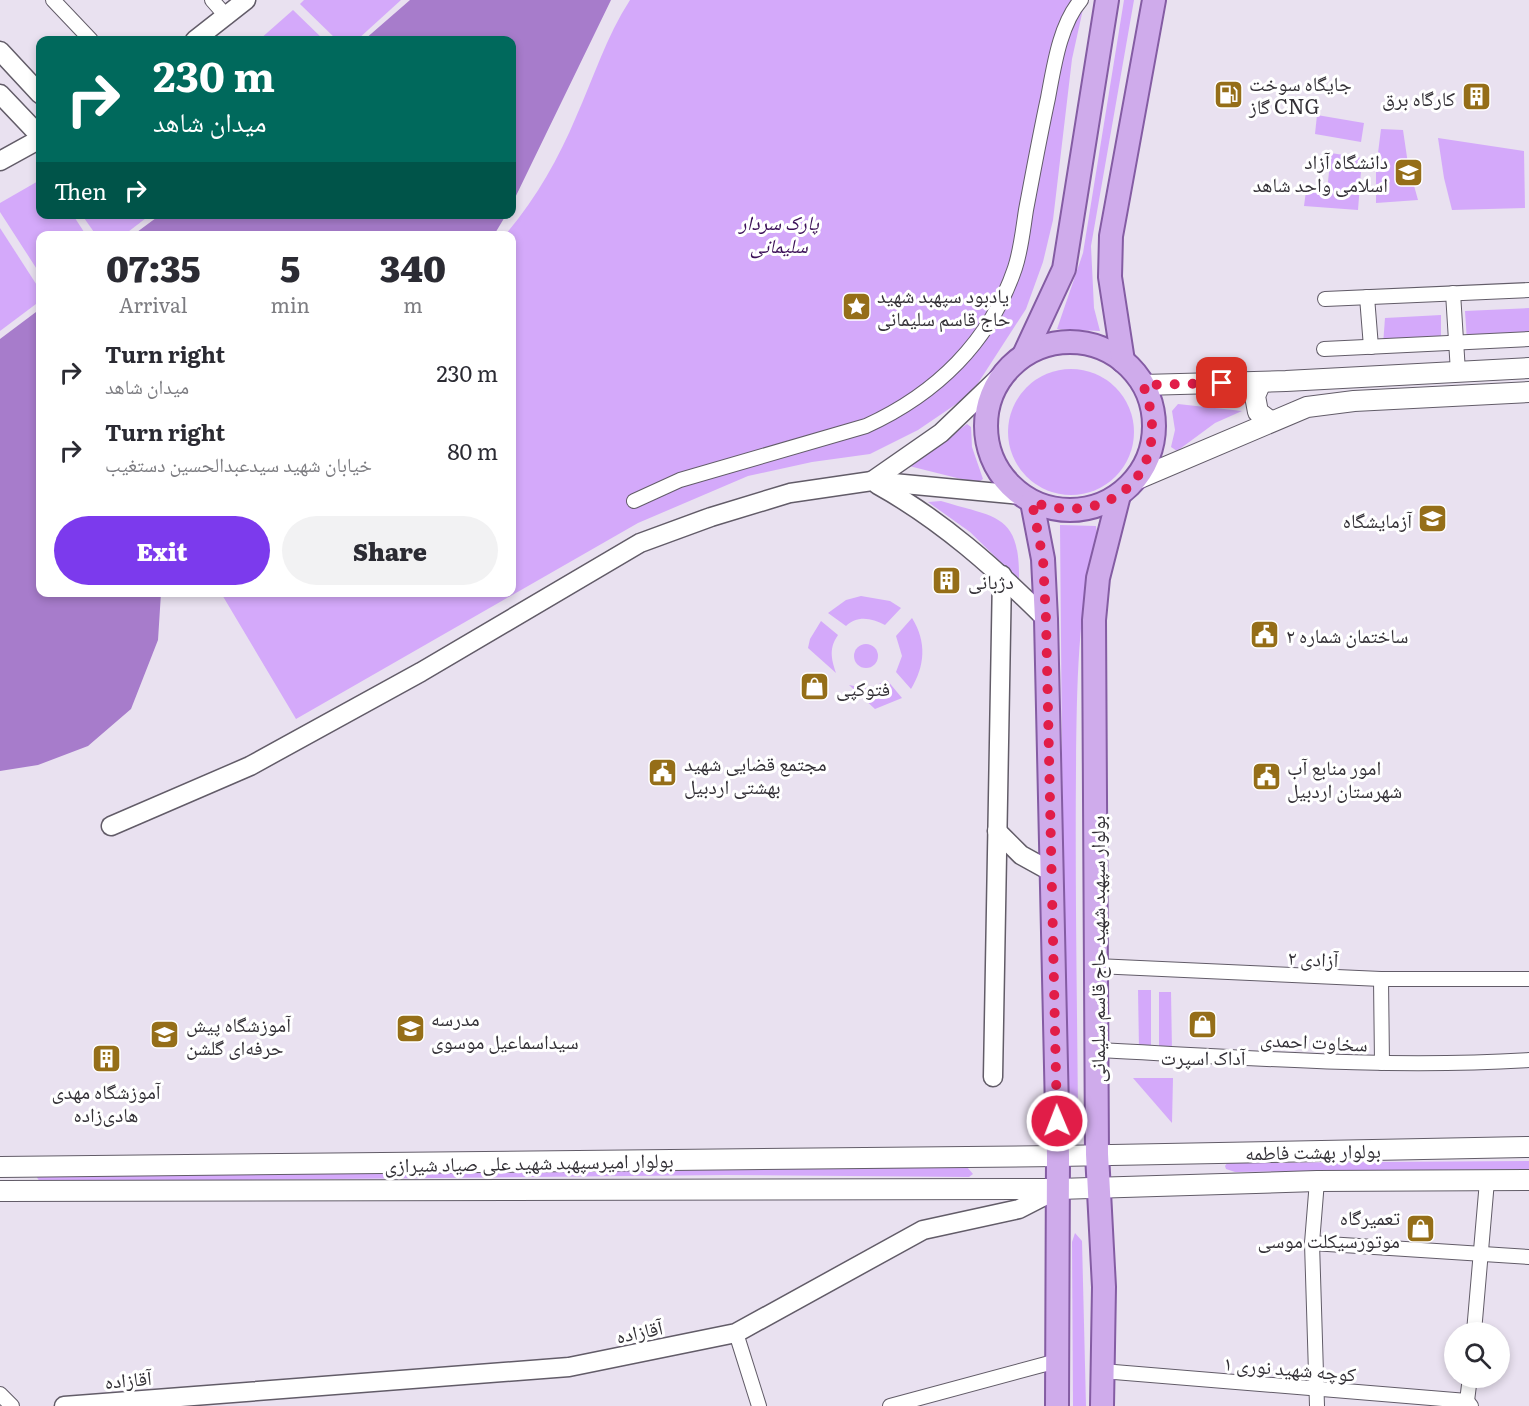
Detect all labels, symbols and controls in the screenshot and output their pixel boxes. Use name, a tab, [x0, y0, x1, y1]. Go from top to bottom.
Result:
text: 230 m	[153, 43, 275, 105]
icon: right	[54, 60, 132, 138]
place label: جایگاه سوخت گاز CNG	[1248, 67, 1352, 120]
fuel station icon: جایگاه سوخت گاز CNG	[1212, 78, 1244, 110]
building icon: کارگاه برق	[1460, 81, 1492, 113]
place label: کارگاه برق	[1382, 82, 1455, 112]
text: میدان شاهد	[153, 100, 267, 140]
place label: دانشگاه آزاد اسلامی واحد شاهد	[1253, 145, 1388, 198]
school or university icon: دانشگاه آزاد اسلامی واحد شاهد	[1393, 156, 1425, 188]
text: Then	[54, 174, 107, 207]
icon: right	[119, 174, 152, 207]
park label: پارک سردار سلیمانی	[737, 206, 819, 259]
text: 07:35	[106, 240, 201, 293]
text: 5	[280, 240, 300, 293]
text: 340	[380, 240, 446, 293]
place label: یادبود سپهبد شهید حاج قاسم سلیمانی	[877, 279, 1011, 333]
text: Arrival	[119, 289, 187, 319]
text: min	[271, 289, 310, 319]
text: m	[403, 289, 423, 319]
place icon: یادبود سپهبد شهید حاج قاسم سلیمانی	[840, 290, 872, 322]
text: Turn right	[105, 337, 225, 370]
icon: right	[54, 356, 87, 389]
text: 230 m	[436, 356, 498, 389]
pin	[1196, 357, 1247, 408]
icon: arrive	[1205, 366, 1238, 399]
text: میدان شاهد	[105, 370, 189, 400]
text: Turn right	[105, 415, 225, 448]
icon: right	[54, 434, 87, 467]
text: 80 m	[447, 434, 498, 467]
text: خیابان شهید سیدعبدالحسین دستغیب	[105, 448, 372, 478]
school or university icon: آزمایشگاه	[1417, 503, 1449, 535]
place label: آزمایشگاه	[1343, 504, 1413, 534]
button: Exit	[54, 516, 270, 585]
button: Share	[282, 516, 498, 585]
building icon: دژبانی	[931, 564, 963, 596]
place label: دژبانی	[968, 565, 1014, 595]
public building icon: ساختمان شماره ۲	[1249, 618, 1281, 650]
place label: ساختمان شماره ۲	[1286, 619, 1409, 649]
shop icon: فتوکپی	[799, 671, 831, 703]
place label: فتوکپی	[836, 672, 890, 702]
place label: مجتمع قضایی شهید بهشتی اردبیل	[684, 747, 827, 800]
place label: امور منابع آب شهرستان اردبیل	[1287, 751, 1402, 804]
public building icon: مجتمع قضایی شهید بهشتی اردبیل	[647, 757, 679, 789]
public building icon: امور منابع آب شهرستان اردبیل	[1250, 761, 1282, 793]
street label: بولوار سپهبد شهید حاج قاسم سلیمانی	[1081, 815, 1112, 1083]
street label: آزادی ۲	[1287, 941, 1340, 973]
place label: مدرسه سیداسماعیل موسوی	[431, 1002, 579, 1055]
place label: آموزشگاه پیش حرفه‌ای گلشن	[186, 1008, 292, 1061]
shop icon: آداک اسپرت	[1187, 1009, 1219, 1041]
school or university icon: مدرسه سیداسماعیل موسوی	[394, 1012, 426, 1044]
school or university icon: آموزشگاه پیش حرفه‌ای گلشن	[149, 1018, 181, 1050]
street label: سخاوت احمدی	[1259, 1022, 1369, 1058]
place label: آداک اسپرت	[1161, 1041, 1246, 1071]
building icon: آموزشگاه مهدی هادی‌زاده	[90, 1043, 122, 1075]
place label: آموزشگاه مهدی هادی‌زاده	[51, 1075, 161, 1128]
position arrow	[1025, 1089, 1089, 1153]
street label: بولوار بهشت فاطمه	[1245, 1134, 1381, 1166]
street label: بولوار امیرسپهبد شهید علی صیاد شیرازی	[384, 1143, 674, 1179]
place label: تعمیرگاه موتورسیکلت موسی	[1257, 1201, 1400, 1254]
shop icon: تعمیرگاه موتورسیکلت موسی	[1405, 1212, 1437, 1244]
street label: آقازاده	[613, 1310, 666, 1350]
map controls	[1444, 1322, 1510, 1388]
button: search	[1444, 1322, 1510, 1388]
street label: کوچه شهید نوری ۱	[1223, 1346, 1357, 1388]
street label: آقازاده	[103, 1361, 154, 1395]

